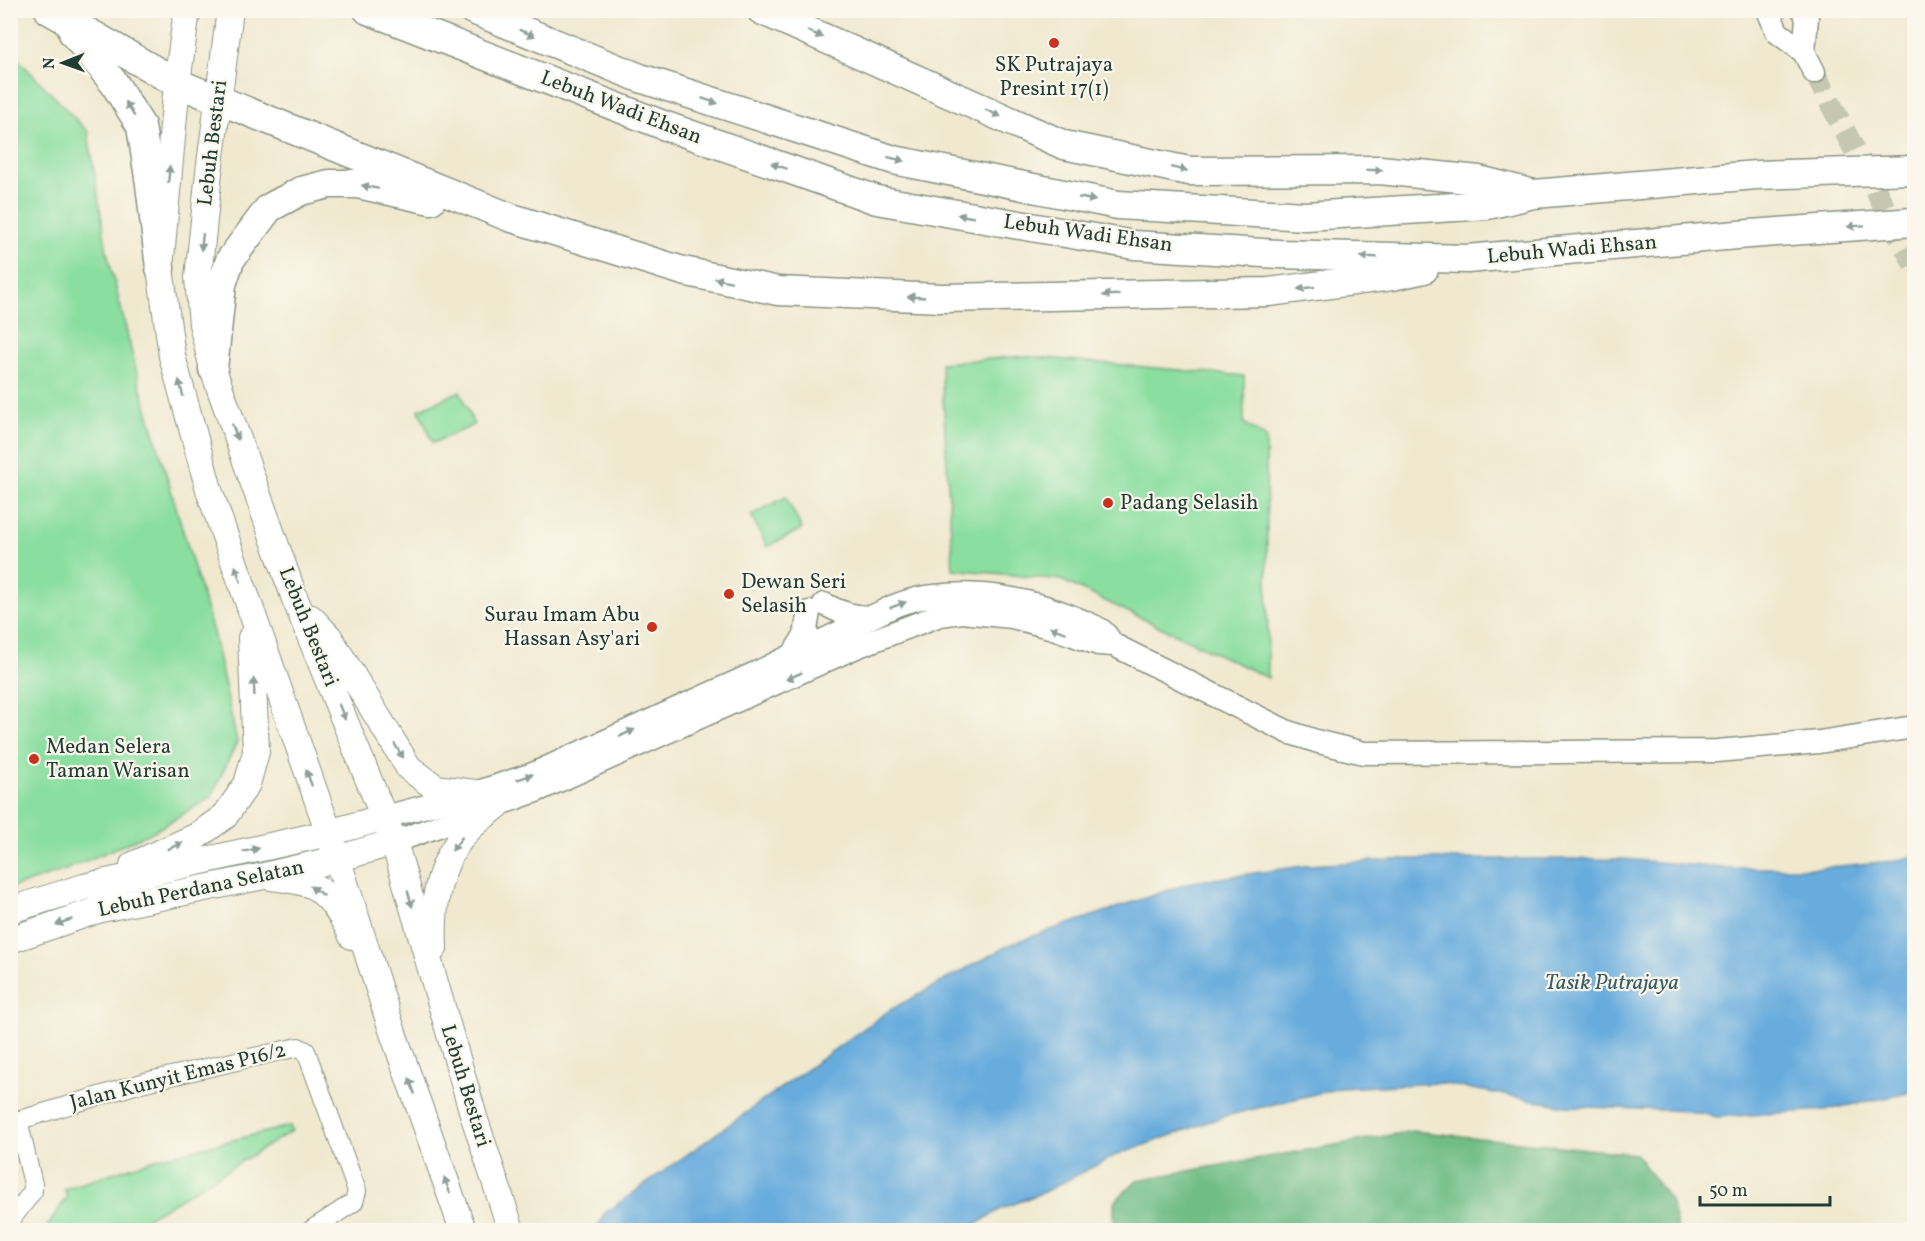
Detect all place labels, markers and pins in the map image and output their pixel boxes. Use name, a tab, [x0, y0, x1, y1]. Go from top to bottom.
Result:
marker: SK Putrajaya Presint 17(1)	[1047, 36, 1061, 50]
place label: SK Putrajaya Presint 17(1)	[995, 51, 1113, 104]
place label: Padang Selasih	[1120, 489, 1259, 518]
marker: Padang Selasih	[1101, 496, 1115, 510]
place label: Dewan Seri Selasih	[741, 568, 846, 621]
marker: Dewan Seri Selasih	[722, 587, 736, 601]
place label: Surau Imam Abu Hassan Asy'ari	[484, 601, 640, 654]
marker: Surau Imam Abu Hassan Asy'ari	[645, 620, 659, 634]
place label: Medan Selera Taman Warisan	[46, 733, 190, 786]
marker: Medan Selera Taman Warisan	[27, 752, 41, 766]

